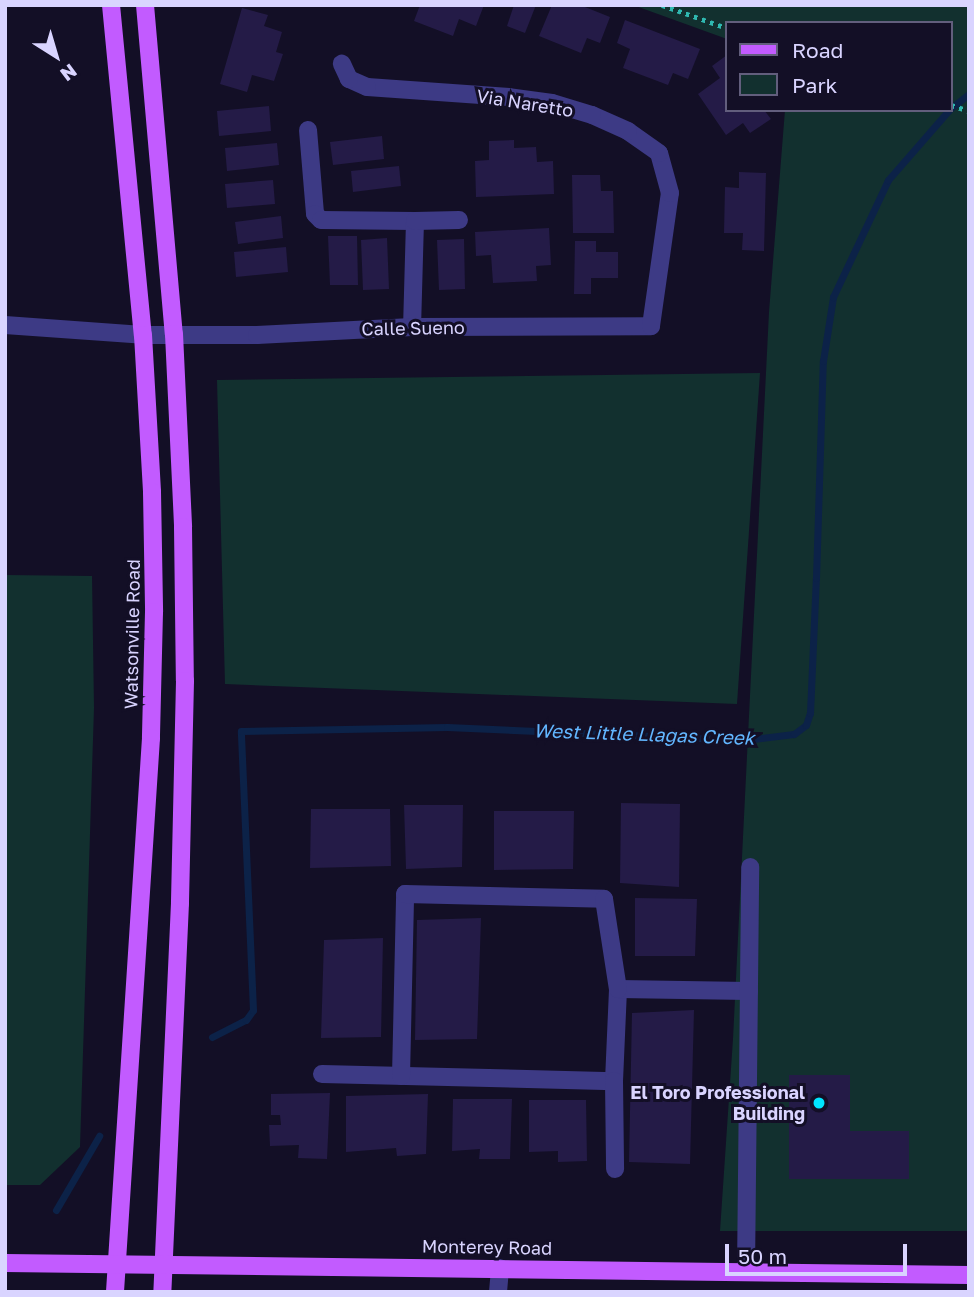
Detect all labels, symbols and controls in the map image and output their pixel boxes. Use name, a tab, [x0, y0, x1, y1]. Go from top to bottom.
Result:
north arrow	[21, 21, 91, 91]
legend	[726, 21, 953, 112]
text: Road	[792, 37, 843, 63]
text: N	[56, 60, 82, 87]
text: Park	[792, 72, 837, 98]
street label: Via Naretto	[475, 85, 575, 121]
street label: Calle Sueno	[361, 316, 465, 340]
street label: Watsonville Road	[120, 559, 144, 709]
water label: West Little Llagas Creek	[533, 719, 755, 749]
place label: El Toro Professional Building	[630, 1082, 805, 1124]
marker: El Toro Professional Building	[811, 1095, 827, 1111]
scale bar	[729, 1230, 911, 1274]
street label: Monterey Road	[422, 1235, 552, 1259]
text: 50 m	[738, 1243, 787, 1269]

